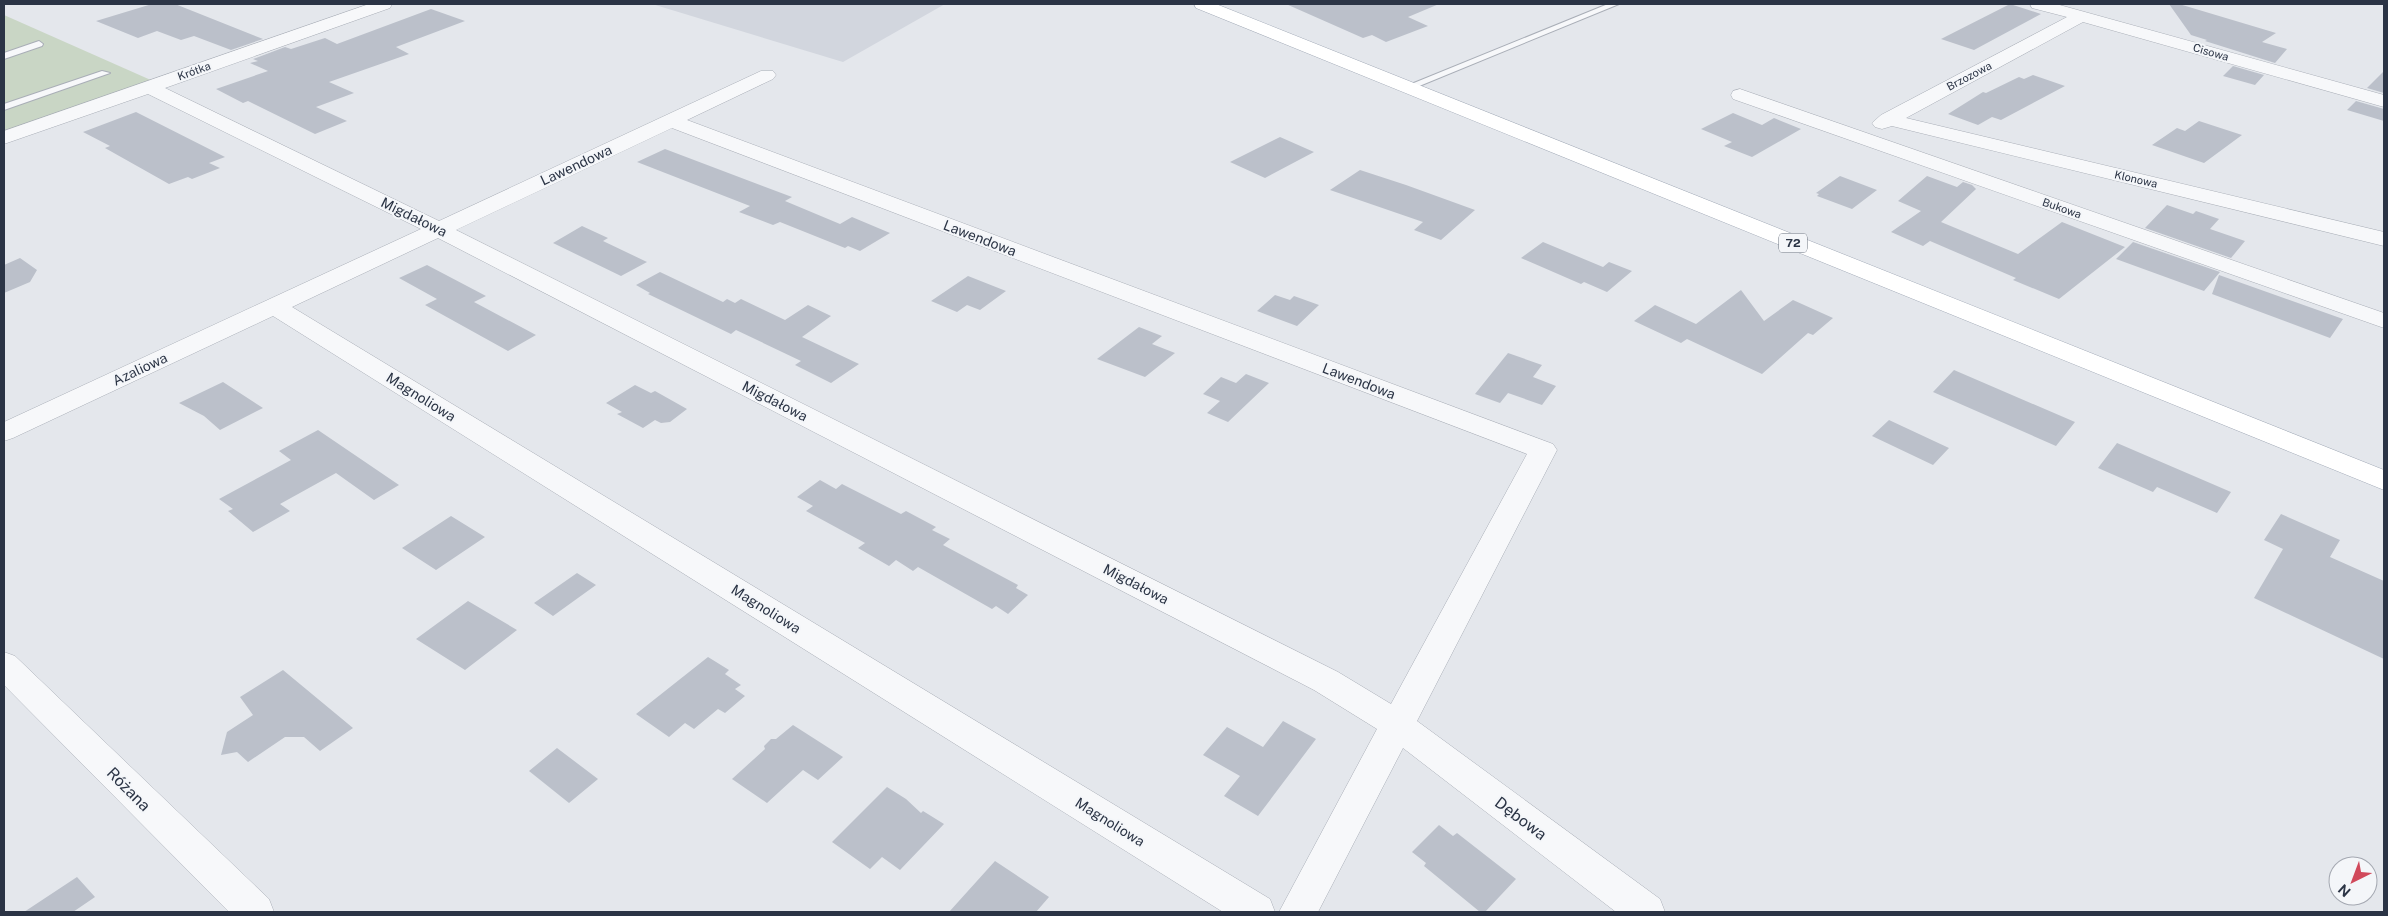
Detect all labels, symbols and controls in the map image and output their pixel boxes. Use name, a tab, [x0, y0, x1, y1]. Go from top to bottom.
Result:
street label: Cisowa	[2192, 41, 2230, 63]
street label: Brzozowa	[1945, 59, 1993, 93]
street label: Krótka	[176, 60, 212, 82]
street label: Lawendowa	[538, 142, 614, 188]
street label: Klonowa	[2113, 168, 2159, 190]
street label: Migdałowa	[378, 194, 450, 240]
street label: Bukowa	[2041, 196, 2083, 220]
street label: Lawendowa	[941, 217, 1019, 259]
road number: 72	[1779, 234, 1807, 252]
street label: Azaliowa	[110, 349, 170, 389]
street label: Lawendowa	[1320, 360, 1398, 402]
street label: Magnoliowa	[383, 369, 459, 425]
street label: Migdałowa	[740, 378, 810, 424]
street label: Migdałowa	[1101, 561, 1171, 607]
street label: Magnoliowa	[728, 581, 804, 637]
street label: Różana	[103, 764, 154, 815]
street label: Dębowa	[1491, 793, 1550, 844]
street label: Magnoliowa	[1072, 794, 1148, 850]
north arrow	[2328, 856, 2378, 906]
text: N	[2335, 881, 2354, 900]

